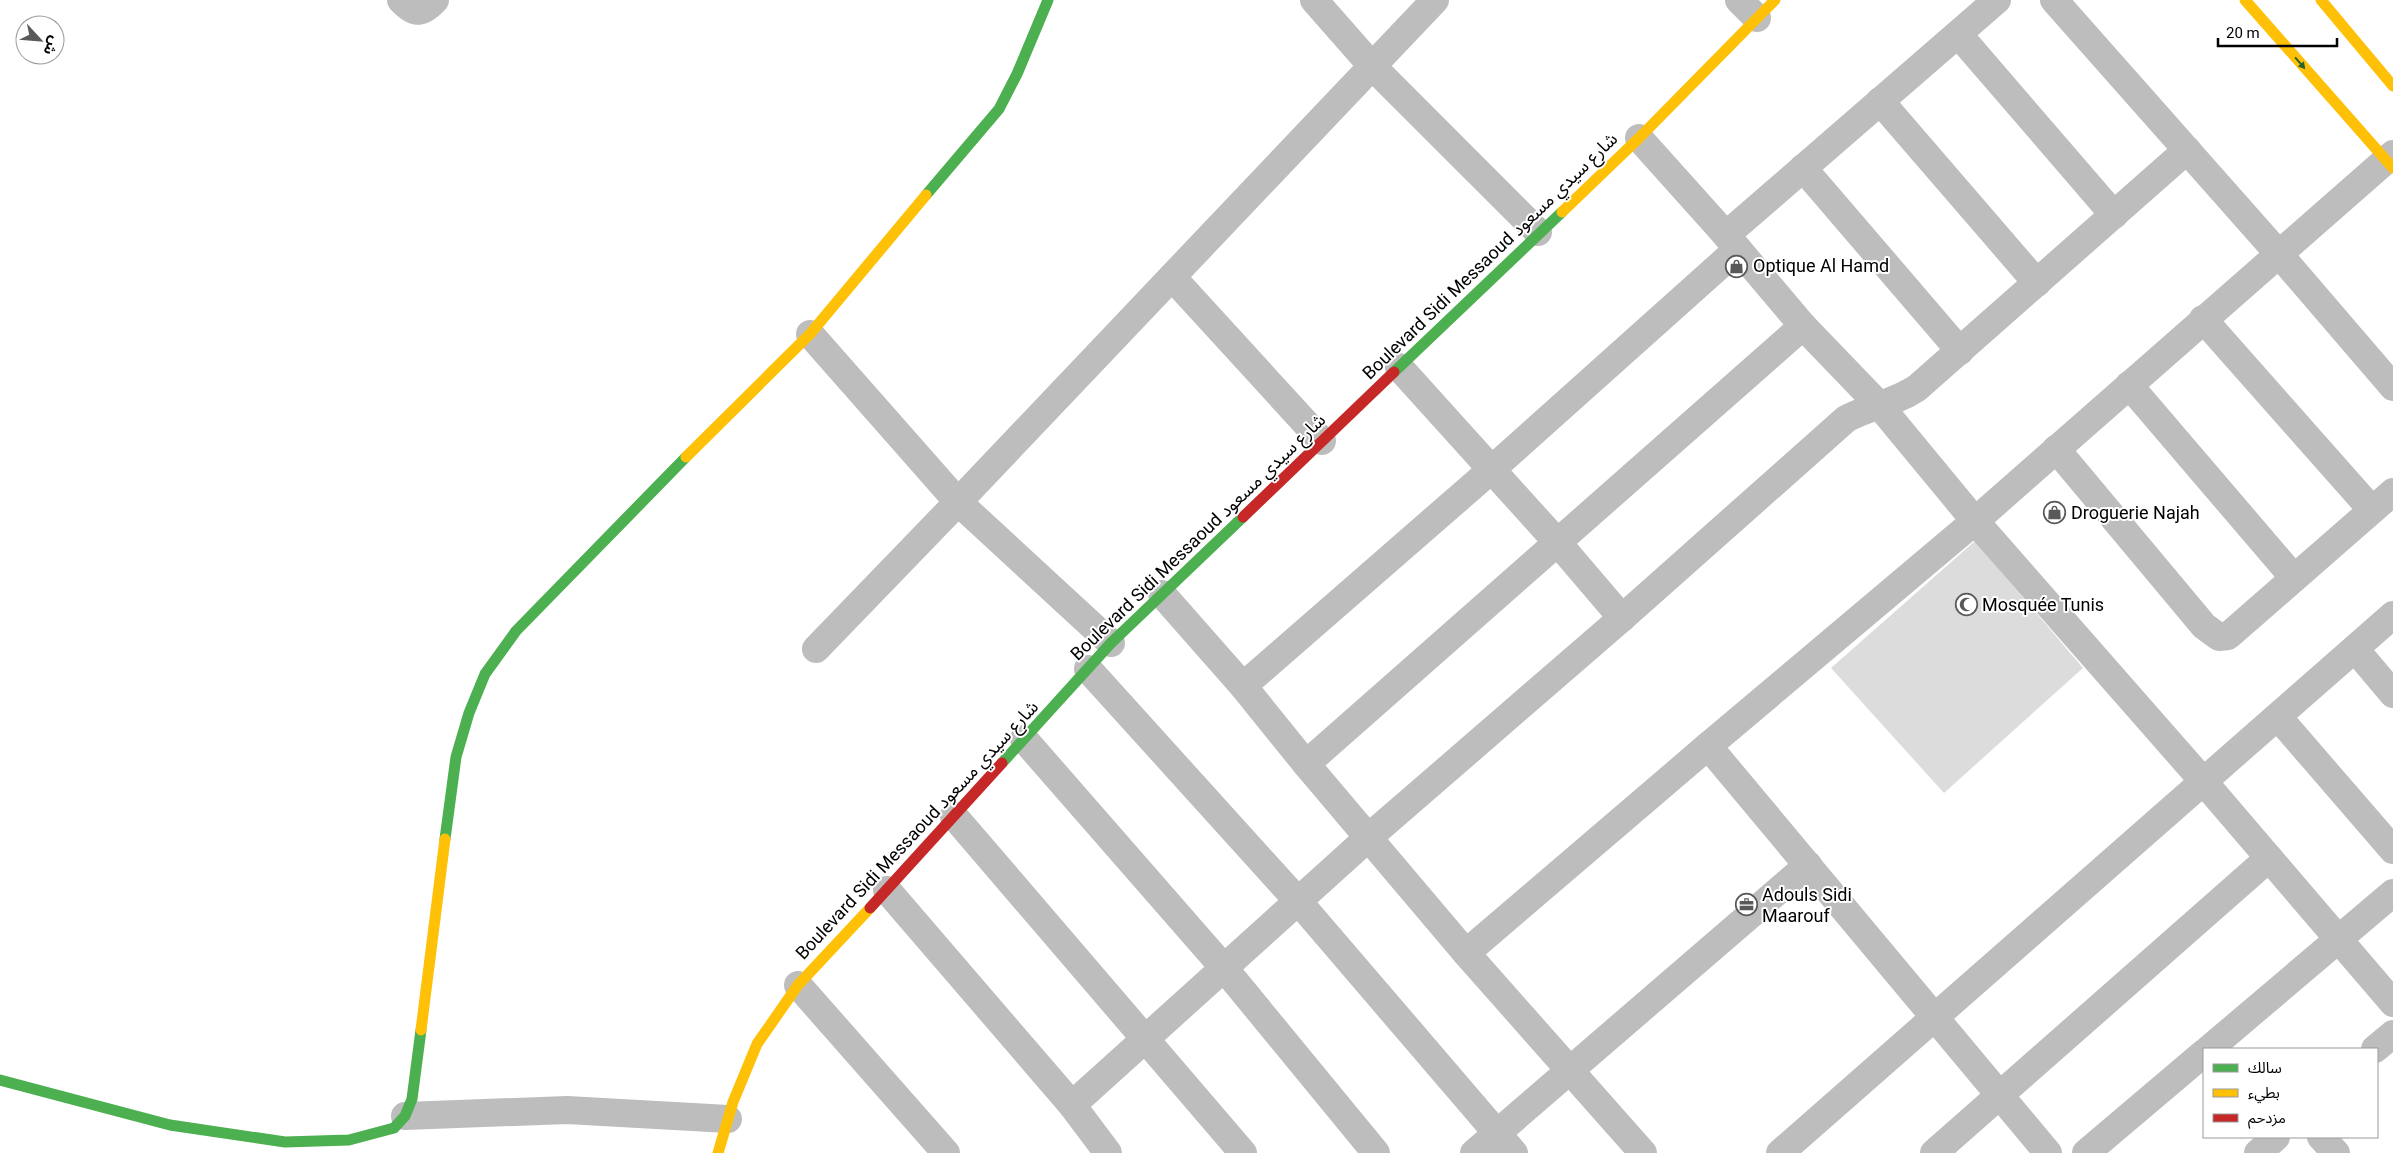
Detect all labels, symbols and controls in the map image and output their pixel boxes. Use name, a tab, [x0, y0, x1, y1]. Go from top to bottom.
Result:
north arrow	[15, 15, 65, 65]
scale bar	[2218, 15, 2337, 47]
text: 20 m	[2226, 24, 2260, 42]
text: ش	[40, 34, 63, 58]
one-way arrow	[2295, 56, 2306, 69]
street label: Boulevard Sidi Messaoud شارع سيدي مسعود	[1358, 128, 1624, 386]
shop icon: Optique Al Hamd	[1725, 254, 1749, 278]
place label: Optique Al Hamd	[1753, 255, 1889, 276]
street label: Boulevard Sidi Messaoud شارع سيدي مسعود	[1066, 409, 1332, 667]
shop icon: Droguerie Najah	[2043, 501, 2067, 525]
place label: Droguerie Najah	[2071, 502, 2200, 523]
mosque icon: Mosquée Tunis	[1954, 593, 1978, 617]
place label: Mosquée Tunis	[1982, 594, 2104, 615]
street label: Boulevard Sidi Messaoud شارع سيدي مسعود	[791, 696, 1045, 966]
place label: Adouls Sidi Maarouf	[1762, 884, 1852, 926]
office icon: Adouls Sidi Maarouf	[1734, 893, 1758, 917]
legend	[2203, 1048, 2378, 1138]
text: سالك	[2248, 1059, 2282, 1077]
text: بطيء	[2248, 1084, 2280, 1104]
text: مزدحم	[2248, 1109, 2286, 1129]

